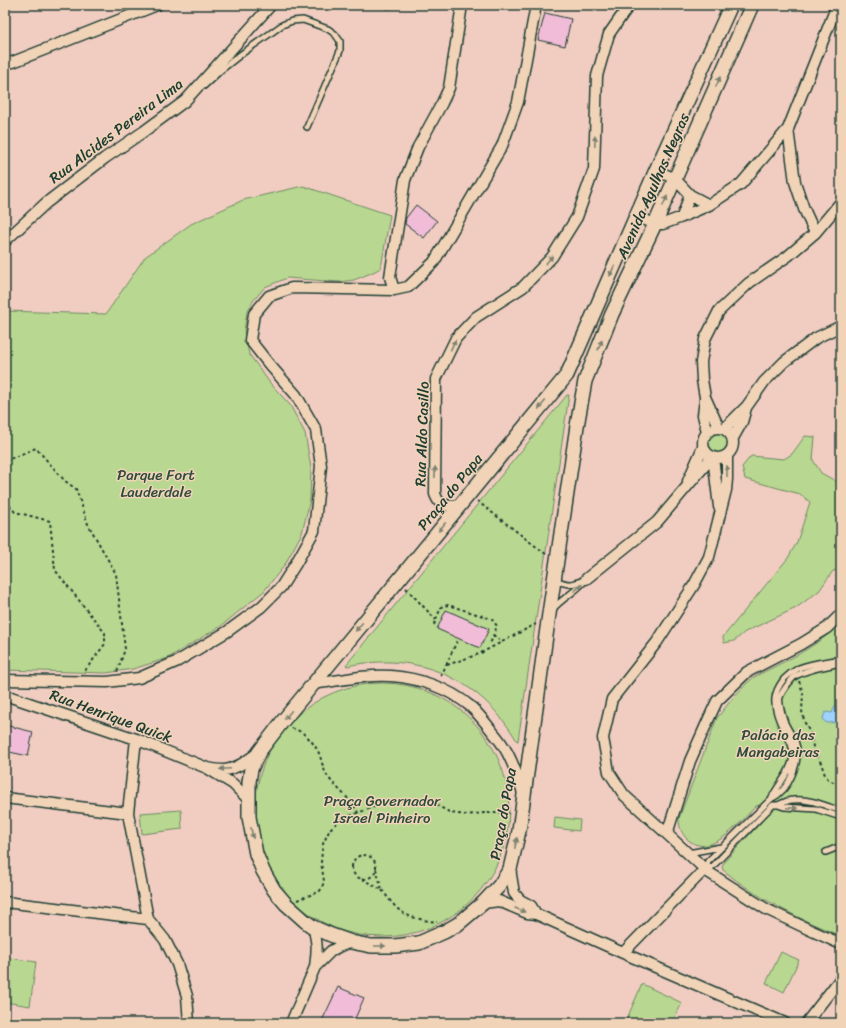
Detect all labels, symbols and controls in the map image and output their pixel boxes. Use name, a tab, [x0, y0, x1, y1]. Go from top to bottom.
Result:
street label: Rua Alcides Pereira Lima	[43, 71, 189, 190]
one-way arrow	[715, 77, 721, 88]
street label: Avenida Agulhas Negras	[609, 109, 697, 264]
one-way arrow	[592, 134, 598, 147]
one-way arrow	[662, 196, 668, 207]
one-way arrow	[544, 255, 553, 265]
one-way arrow	[609, 265, 615, 277]
one-way arrow	[597, 338, 603, 350]
one-way arrow	[450, 340, 456, 351]
street label: Rua Aldo Casillo	[407, 380, 437, 487]
one-way arrow	[538, 399, 547, 410]
street label: Praça do Papa	[411, 447, 490, 536]
park label: Parque Fort Lauderdale	[117, 462, 195, 505]
one-way arrow	[724, 464, 730, 477]
one-way arrow	[432, 465, 438, 478]
one-way arrow	[438, 522, 446, 532]
one-way arrow	[572, 584, 583, 593]
one-way arrow	[355, 622, 364, 633]
street label: Rua Henrique Quick	[46, 682, 176, 750]
one-way arrow	[283, 709, 292, 720]
park label: Palácio das Mangabeiras	[737, 722, 820, 765]
one-way arrow	[219, 765, 231, 772]
street label: Praça do Papa	[482, 765, 524, 862]
park label: Praça Governador Israel Pinheiro	[324, 788, 441, 831]
one-way arrow	[786, 804, 798, 811]
one-way arrow	[249, 826, 255, 839]
one-way arrow	[514, 837, 520, 849]
one-way arrow	[515, 907, 526, 913]
one-way arrow	[374, 943, 387, 949]

